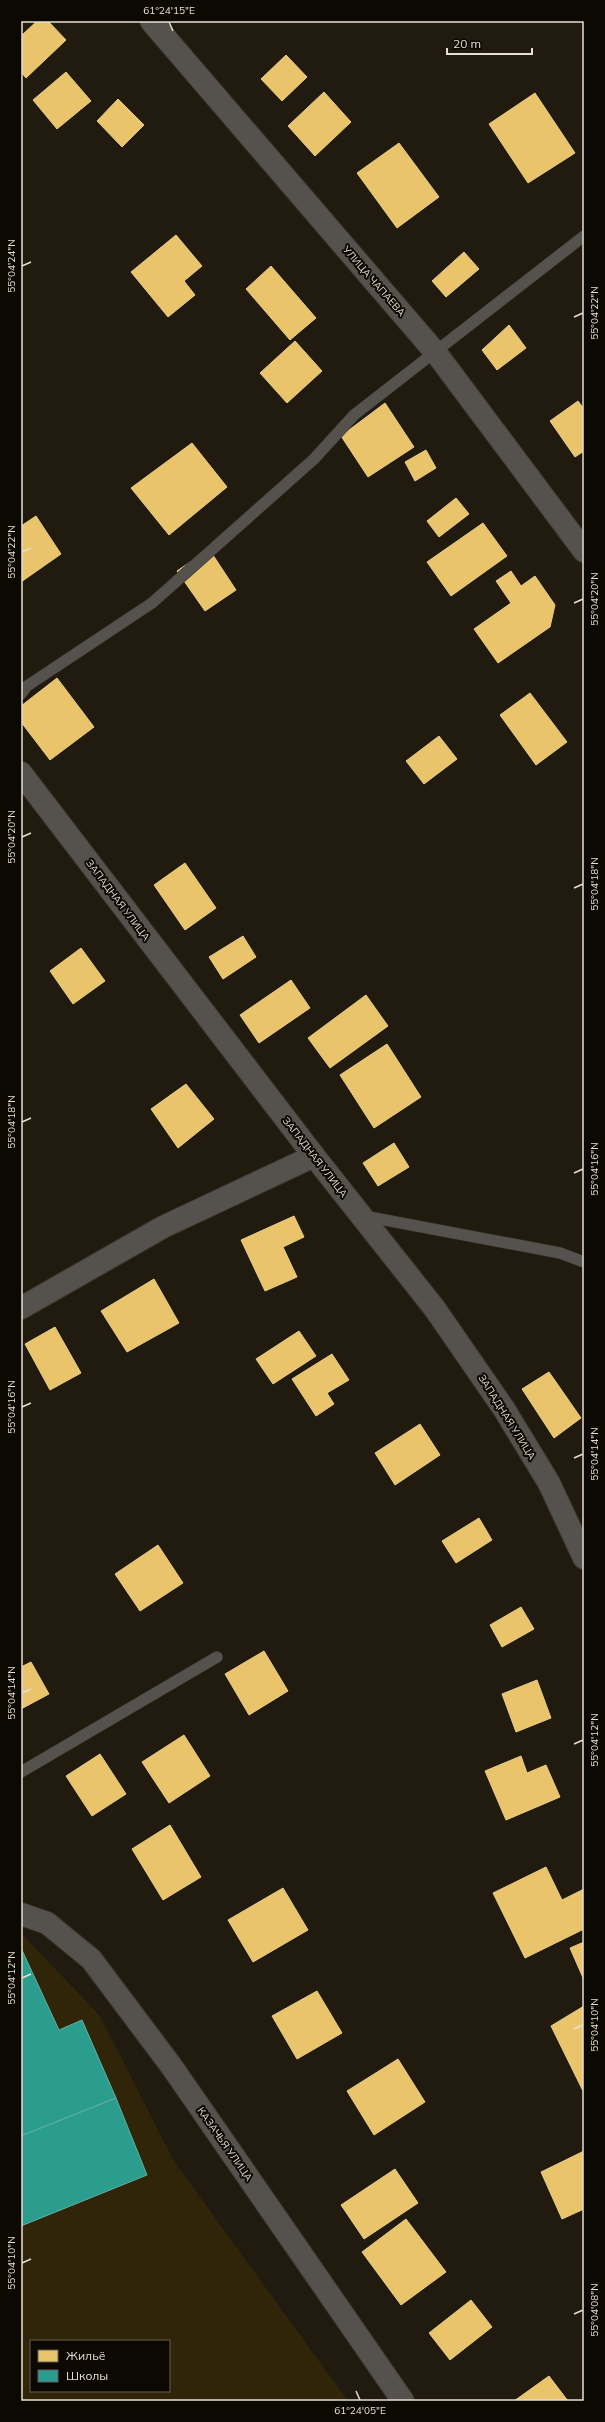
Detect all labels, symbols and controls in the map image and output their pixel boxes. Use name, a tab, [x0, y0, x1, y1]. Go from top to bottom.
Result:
text: 61°24'15"E	[143, 4, 195, 17]
scale bar	[447, 30, 532, 56]
text: 20 m	[453, 36, 481, 51]
text: 55°04'24"N	[5, 239, 18, 293]
street label: УЛИЦА ЧАПАЕВА	[339, 242, 408, 319]
text: 55°04'22"N	[588, 286, 601, 340]
text: 55°04'22"N	[5, 525, 18, 579]
text: 55°04'20"N	[588, 572, 601, 626]
text: 55°04'20"N	[5, 810, 18, 864]
street label: ЗАПАДНАЯ УЛИЦА	[83, 857, 153, 944]
text: 55°04'18"N	[588, 857, 601, 911]
text: 55°04'18"N	[5, 1095, 18, 1149]
street label: ЗАПАДНАЯ УЛИЦА	[280, 1114, 351, 1200]
text: 55°04'16"N	[588, 1142, 601, 1196]
street label: ЗАПАДНАЯ УЛИЦА	[475, 1372, 539, 1463]
text: 55°04'16"N	[5, 1380, 18, 1434]
text: 55°04'14"N	[588, 1427, 601, 1481]
text: 55°04'14"N	[5, 1666, 18, 1720]
text: 55°04'12"N	[588, 1713, 601, 1767]
text: 55°04'12"N	[5, 1951, 18, 2005]
text: 55°04'10"N	[588, 1998, 601, 2052]
street label: КАЗАЧЬЯ УЛИЦА	[195, 2104, 256, 2184]
text: 55°04'10"N	[5, 2236, 18, 2290]
text: 55°04'08"N	[588, 2283, 601, 2337]
legend	[30, 2340, 170, 2392]
text: Жильё	[66, 2348, 106, 2363]
text: Школы	[66, 2368, 108, 2383]
text: 61°24'05"E	[334, 2404, 386, 2417]

